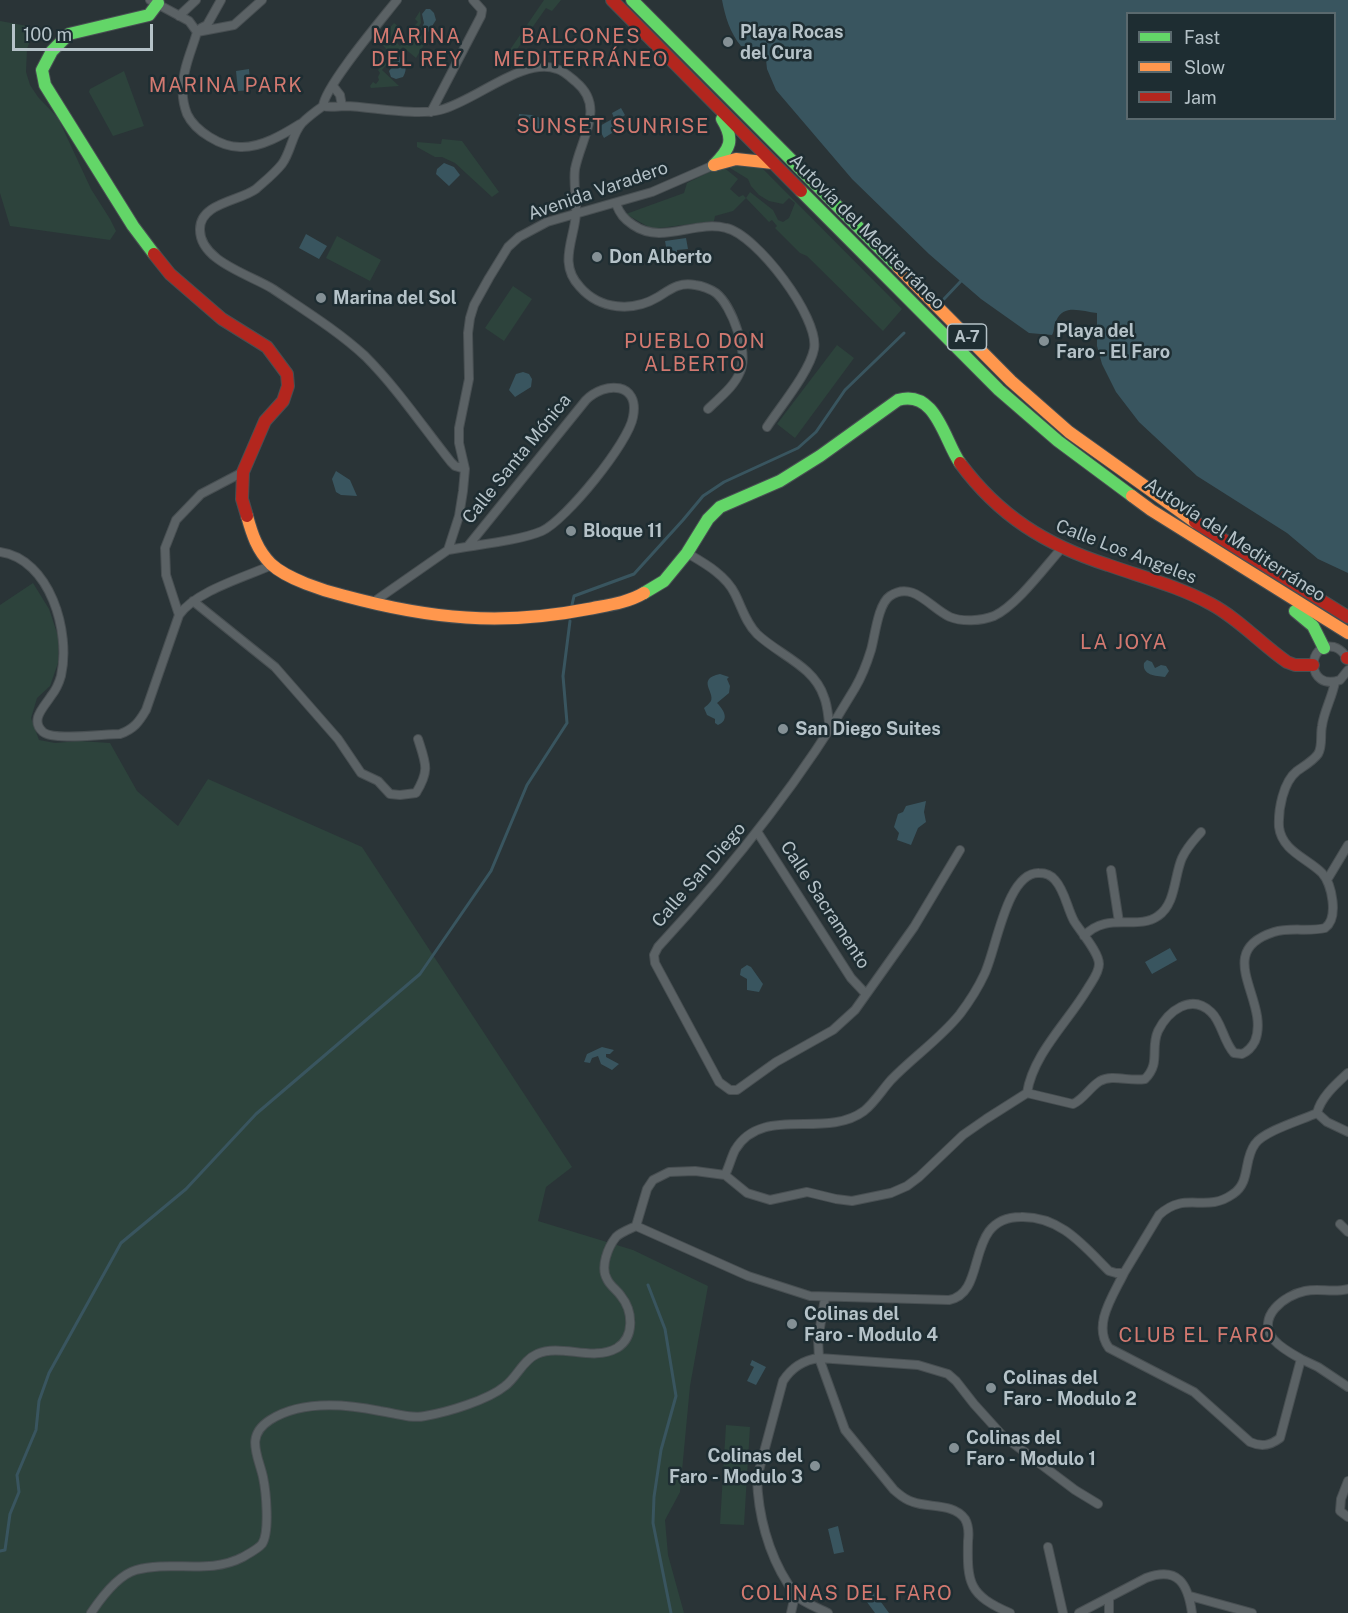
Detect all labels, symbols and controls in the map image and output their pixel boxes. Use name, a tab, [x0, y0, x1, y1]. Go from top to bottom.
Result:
scale bar	[15, 12, 156, 50]
legend	[1126, 12, 1336, 120]
place label: Playa Rocas del Cura	[740, 21, 843, 63]
text: 100 m	[23, 24, 72, 45]
district label: MARINA DEL REY	[371, 25, 463, 72]
district label: BALCONES MEDITERRÁNEO	[493, 25, 669, 72]
text: Fast	[1184, 27, 1220, 48]
marker: Playa Rocas del Cura	[721, 35, 735, 49]
text: Slow	[1184, 57, 1225, 78]
district label: MARINA PARK	[149, 74, 303, 98]
text: Jam	[1184, 87, 1217, 108]
district label: SUNSET SUNRISE	[516, 115, 710, 139]
street label: Autovía del Mediterráneo	[785, 150, 949, 314]
street label: Avenida Varadero	[525, 157, 671, 225]
place label: Don Alberto	[609, 246, 712, 268]
marker: Don Alberto	[590, 250, 604, 264]
place label: Marina del Sol	[333, 287, 457, 309]
marker: Marina del Sol	[314, 291, 328, 305]
place label: Playa del Faro - El Faro	[1056, 320, 1170, 362]
road number: A-7	[948, 324, 986, 350]
district label: PUEBLO DON ALBERTO	[624, 330, 766, 377]
marker: Playa del Faro - El Faro	[1037, 334, 1051, 348]
street label: Calle Santa Mónica	[458, 390, 576, 528]
street label: Autovía del Mediterráneo	[1141, 473, 1329, 607]
street label: Calle Los Angeles	[1053, 515, 1199, 589]
place label: Bloque 11	[583, 520, 663, 542]
marker: Bloque 11	[564, 524, 578, 538]
district label: LA JOYA	[1080, 631, 1168, 655]
place label: San Diego Suites	[795, 718, 941, 740]
marker: San Diego Suites	[776, 722, 790, 736]
street label: Calle San Diego	[648, 818, 750, 932]
street label: Calle Sacramento	[776, 837, 874, 973]
place label: Colinas del Faro - Modulo 4	[804, 1303, 938, 1346]
marker: Colinas del Faro - Modulo 4	[785, 1317, 799, 1331]
district label: CLUB EL FARO	[1119, 1324, 1275, 1348]
place label: Colinas del Faro - Modulo 2	[1003, 1367, 1137, 1410]
marker: Colinas del Faro - Modulo 2	[984, 1381, 998, 1395]
place label: Colinas del Faro - Modulo 1	[966, 1427, 1096, 1470]
marker: Colinas del Faro - Modulo 1	[947, 1441, 961, 1455]
place label: Colinas del Faro - Modulo 3	[669, 1445, 803, 1488]
marker: Colinas del Faro - Modulo 3	[808, 1459, 822, 1473]
district label: COLINAS DEL FARO	[741, 1582, 953, 1606]

